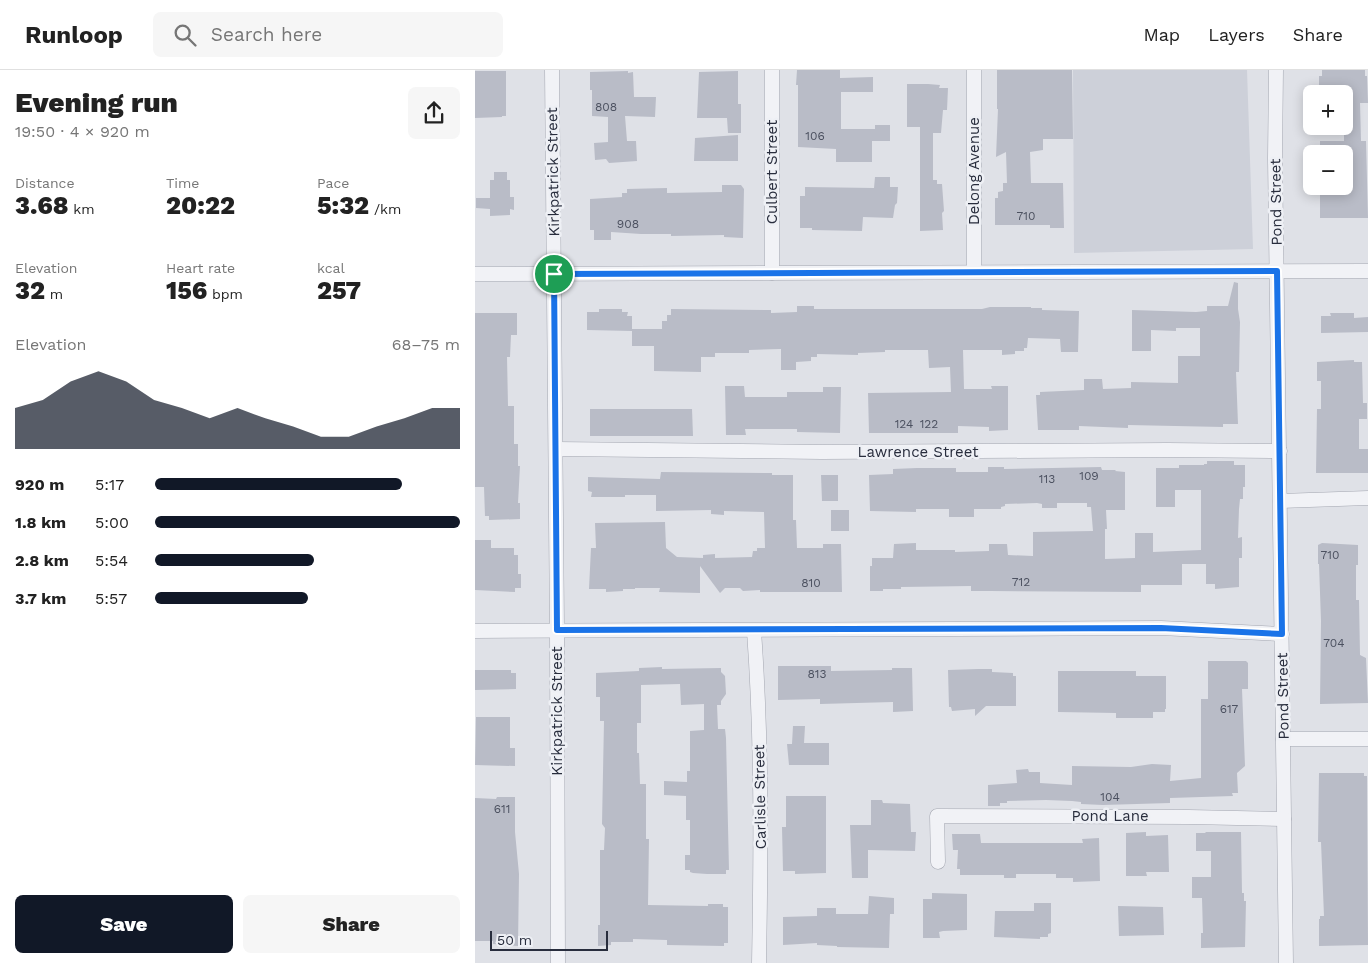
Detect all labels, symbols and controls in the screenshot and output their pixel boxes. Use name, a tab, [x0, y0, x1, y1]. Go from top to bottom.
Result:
search box	[153, 12, 503, 57]
text: Runloop	[25, 21, 123, 49]
icon: search	[171, 21, 199, 49]
text: Search here	[211, 23, 322, 46]
text: Map	[1143, 24, 1180, 45]
text: Layers	[1208, 24, 1265, 45]
text: Share	[1293, 24, 1343, 45]
map controls	[1303, 85, 1353, 195]
button: +	[1303, 85, 1353, 135]
text: Evening run	[15, 86, 178, 119]
button: share	[408, 87, 460, 139]
house number: 808	[595, 100, 617, 114]
street label: Kirkpatrick Street	[543, 107, 563, 237]
street label: Delong Avenue	[965, 117, 983, 225]
street label: Culbert Street	[763, 119, 781, 224]
text: 19:50 · 4 × 920 m	[15, 122, 150, 141]
house number: 106	[805, 129, 825, 143]
button: −	[1303, 145, 1353, 195]
street label: Pond Street	[1266, 158, 1286, 246]
text: Distance	[15, 175, 75, 191]
text: Time	[166, 175, 199, 191]
text: Pace	[317, 175, 349, 191]
text: 3.68	[15, 191, 69, 220]
text: 20:22	[166, 191, 235, 220]
text: 5:32	[317, 191, 369, 220]
text: km	[69, 201, 95, 217]
text: /km	[369, 201, 401, 217]
house number: 710	[1017, 209, 1035, 223]
house number: 908	[617, 217, 639, 231]
pin	[533, 253, 575, 295]
text: Elevation	[15, 260, 78, 276]
text: Heart rate	[166, 260, 235, 276]
text: kcal	[317, 260, 345, 276]
icon: arrive	[540, 260, 568, 288]
text: 32	[15, 276, 45, 305]
text: 156	[166, 276, 207, 305]
text: 257	[317, 276, 361, 305]
text: m	[45, 286, 63, 302]
text: bpm	[207, 286, 243, 302]
text: Elevation	[15, 335, 86, 354]
text: 68–75 m	[392, 335, 460, 354]
house number: 124	[895, 417, 913, 431]
house number: 122	[920, 417, 938, 431]
street label: Lawrence Street	[858, 443, 979, 461]
house number: 109	[1079, 469, 1099, 483]
house number: 113	[1039, 472, 1055, 486]
text: 920 m	[15, 475, 64, 494]
text: 5:17	[95, 475, 124, 494]
text: 1.8 km	[15, 513, 66, 532]
text: 5:00	[95, 513, 129, 532]
house number: 710	[1321, 548, 1339, 562]
text: 2.8 km	[15, 551, 69, 570]
text: 5:54	[95, 551, 128, 570]
house number: 712	[1012, 575, 1030, 589]
house number: 810	[801, 576, 821, 590]
text: 3.7 km	[15, 589, 66, 608]
text: 5:57	[95, 589, 127, 608]
house number: 704	[1323, 636, 1345, 650]
street label: Kirkpatrick Street	[548, 646, 566, 776]
street label: Pond Street	[1273, 652, 1293, 740]
house number: 813	[807, 667, 827, 681]
house number: 617	[1220, 702, 1239, 716]
street label: Carlisle Street	[750, 744, 770, 850]
house number: 104	[1100, 790, 1120, 804]
house number: 611	[494, 802, 510, 816]
street label: Pond Lane	[1071, 807, 1149, 825]
button: Save	[15, 895, 233, 953]
button: Share	[243, 895, 460, 953]
scale bar	[490, 928, 607, 951]
text: 50 m	[497, 932, 532, 948]

